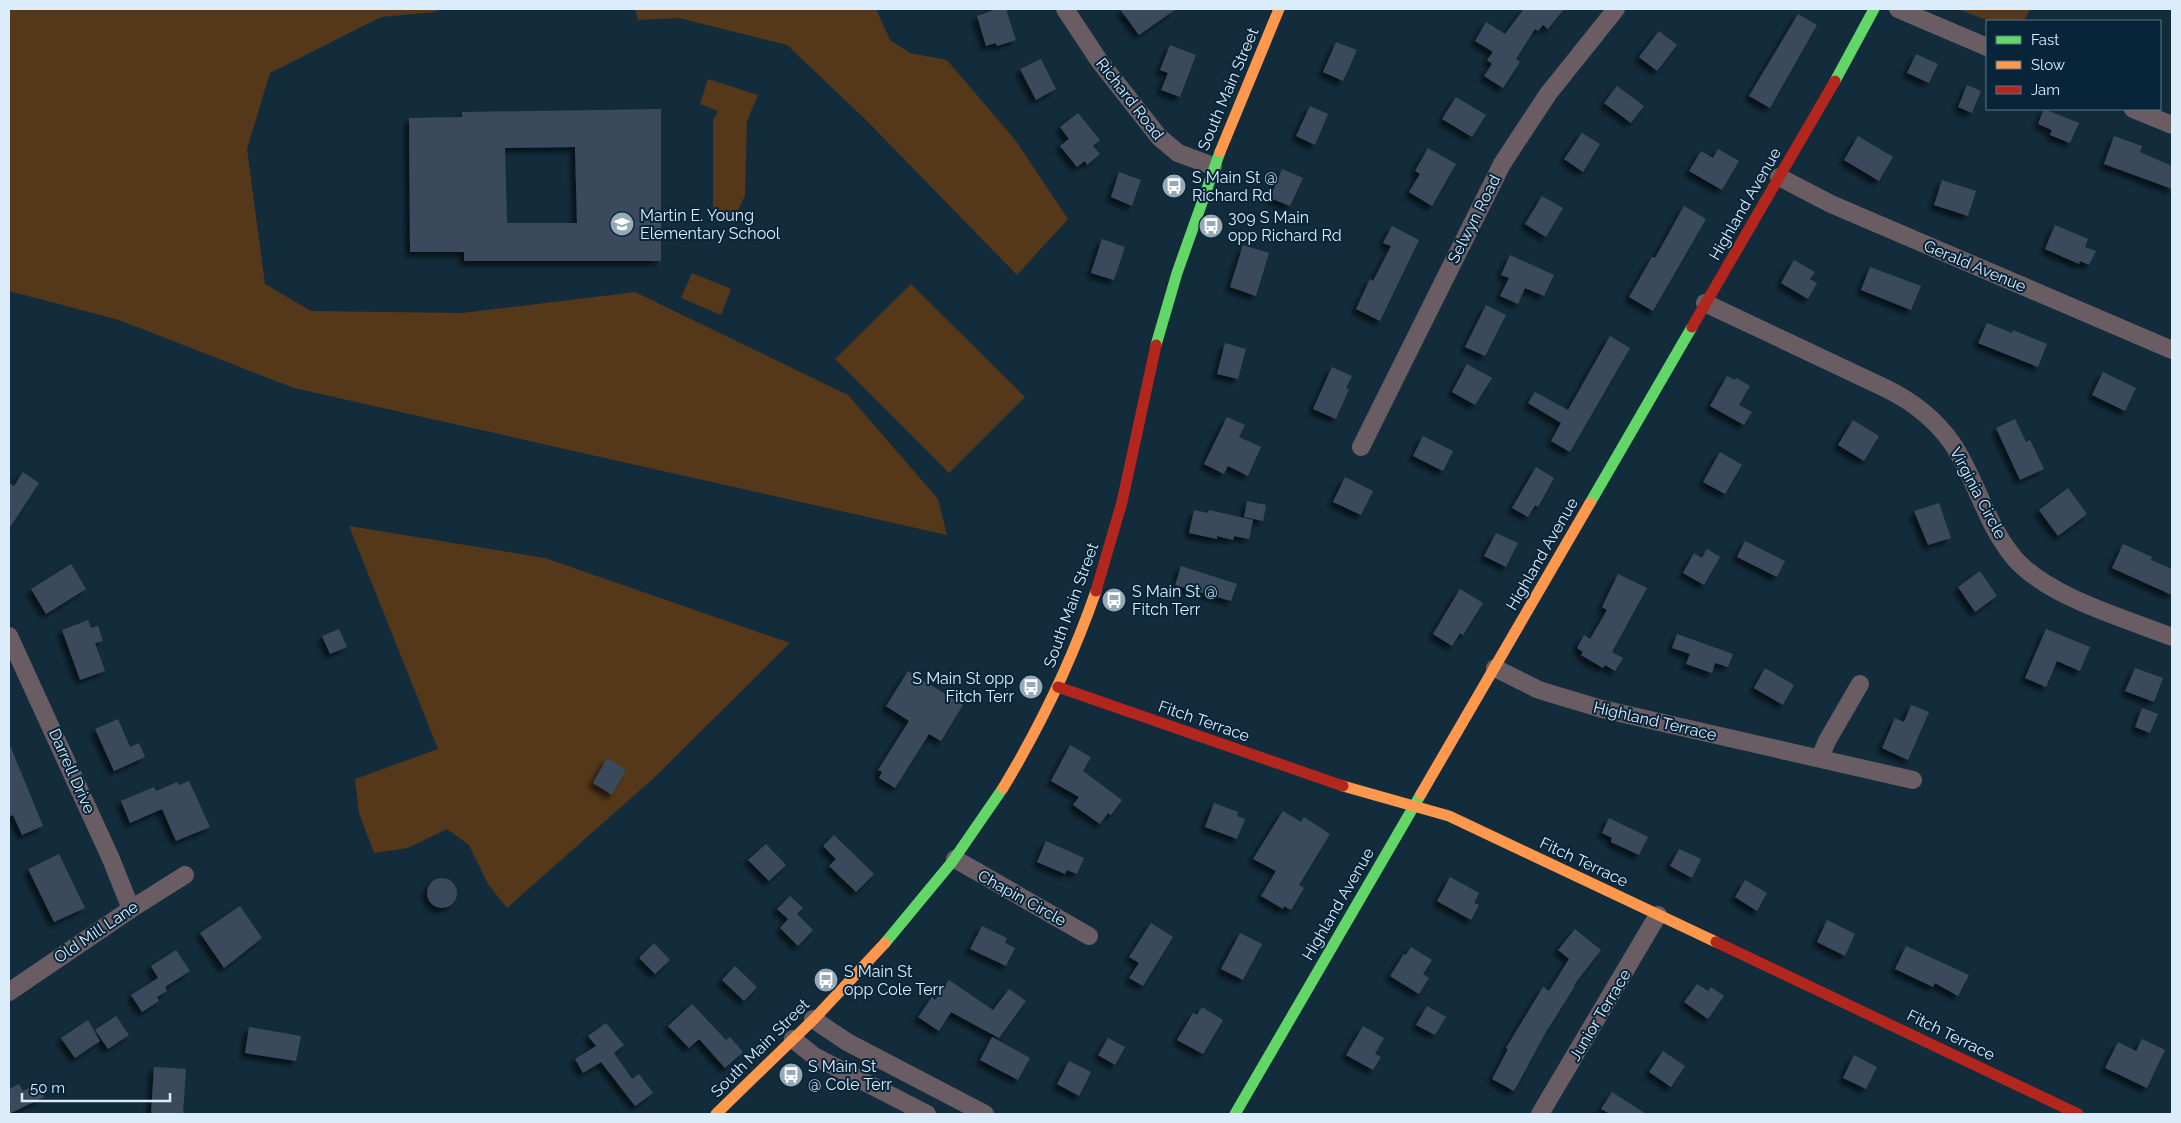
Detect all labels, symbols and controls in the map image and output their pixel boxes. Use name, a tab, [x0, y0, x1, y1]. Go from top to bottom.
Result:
legend	[1986, 20, 2161, 110]
street label: South Main Street	[1194, 24, 1263, 153]
text: Fast	[2031, 31, 2059, 49]
street label: Richard Road	[1092, 54, 1168, 144]
text: Slow	[2031, 56, 2065, 74]
text: Jam	[2031, 81, 2060, 99]
street label: Highland Avenue	[1705, 144, 1785, 264]
place label: S Main St @ Richard Rd	[1192, 168, 1278, 205]
street label: Selwyn Road	[1444, 172, 1504, 266]
bus stop icon: S Main St @ Richard Rd	[1161, 173, 1187, 199]
place label: Martin E. Young Elementary School	[640, 206, 781, 243]
place label: 309 S Main opp Richard Rd	[1228, 208, 1342, 245]
school or university icon: Martin E. Young Elementary School	[609, 211, 635, 237]
bus stop icon: 309 S Main opp Richard Rd	[1198, 213, 1224, 239]
street label: Gerald Avenue	[1921, 236, 2029, 296]
street label: Virginia Circle	[1946, 444, 2010, 542]
street label: Highland Avenue	[1502, 494, 1582, 614]
street label: South Main Street	[1040, 539, 1103, 670]
place label: S Main St @ Fitch Terr	[1132, 582, 1218, 619]
bus stop icon: S Main St @ Fitch Terr	[1101, 587, 1127, 613]
place label: S Main St opp Fitch Terr	[912, 669, 1014, 706]
bus stop icon: S Main St opp Fitch Terr	[1018, 674, 1044, 700]
street label: Fitch Terrace	[1156, 697, 1252, 745]
street label: Highland Terrace	[1592, 698, 1718, 744]
street label: Darrell Drive	[45, 726, 99, 816]
street label: Fitch Terrace	[1537, 833, 1631, 891]
street label: Highland Avenue	[1298, 844, 1378, 964]
street label: Chapin Circle	[974, 866, 1070, 930]
street label: Old Mill Lane	[50, 897, 142, 967]
place label: S Main St opp Cole Terr	[844, 962, 944, 999]
street label: Junior Terrace	[1565, 966, 1635, 1064]
bus stop icon: S Main St opp Cole Terr	[813, 967, 839, 993]
street label: South Main Street	[707, 994, 814, 1101]
street label: Fitch Terrace	[1904, 1006, 1998, 1064]
place label: S Main St @ Cole Terr	[808, 1057, 892, 1094]
bus stop icon: S Main St @ Cole Terr	[778, 1062, 804, 1088]
scale bar	[22, 1070, 170, 1102]
text: 50 m	[30, 1079, 65, 1097]

